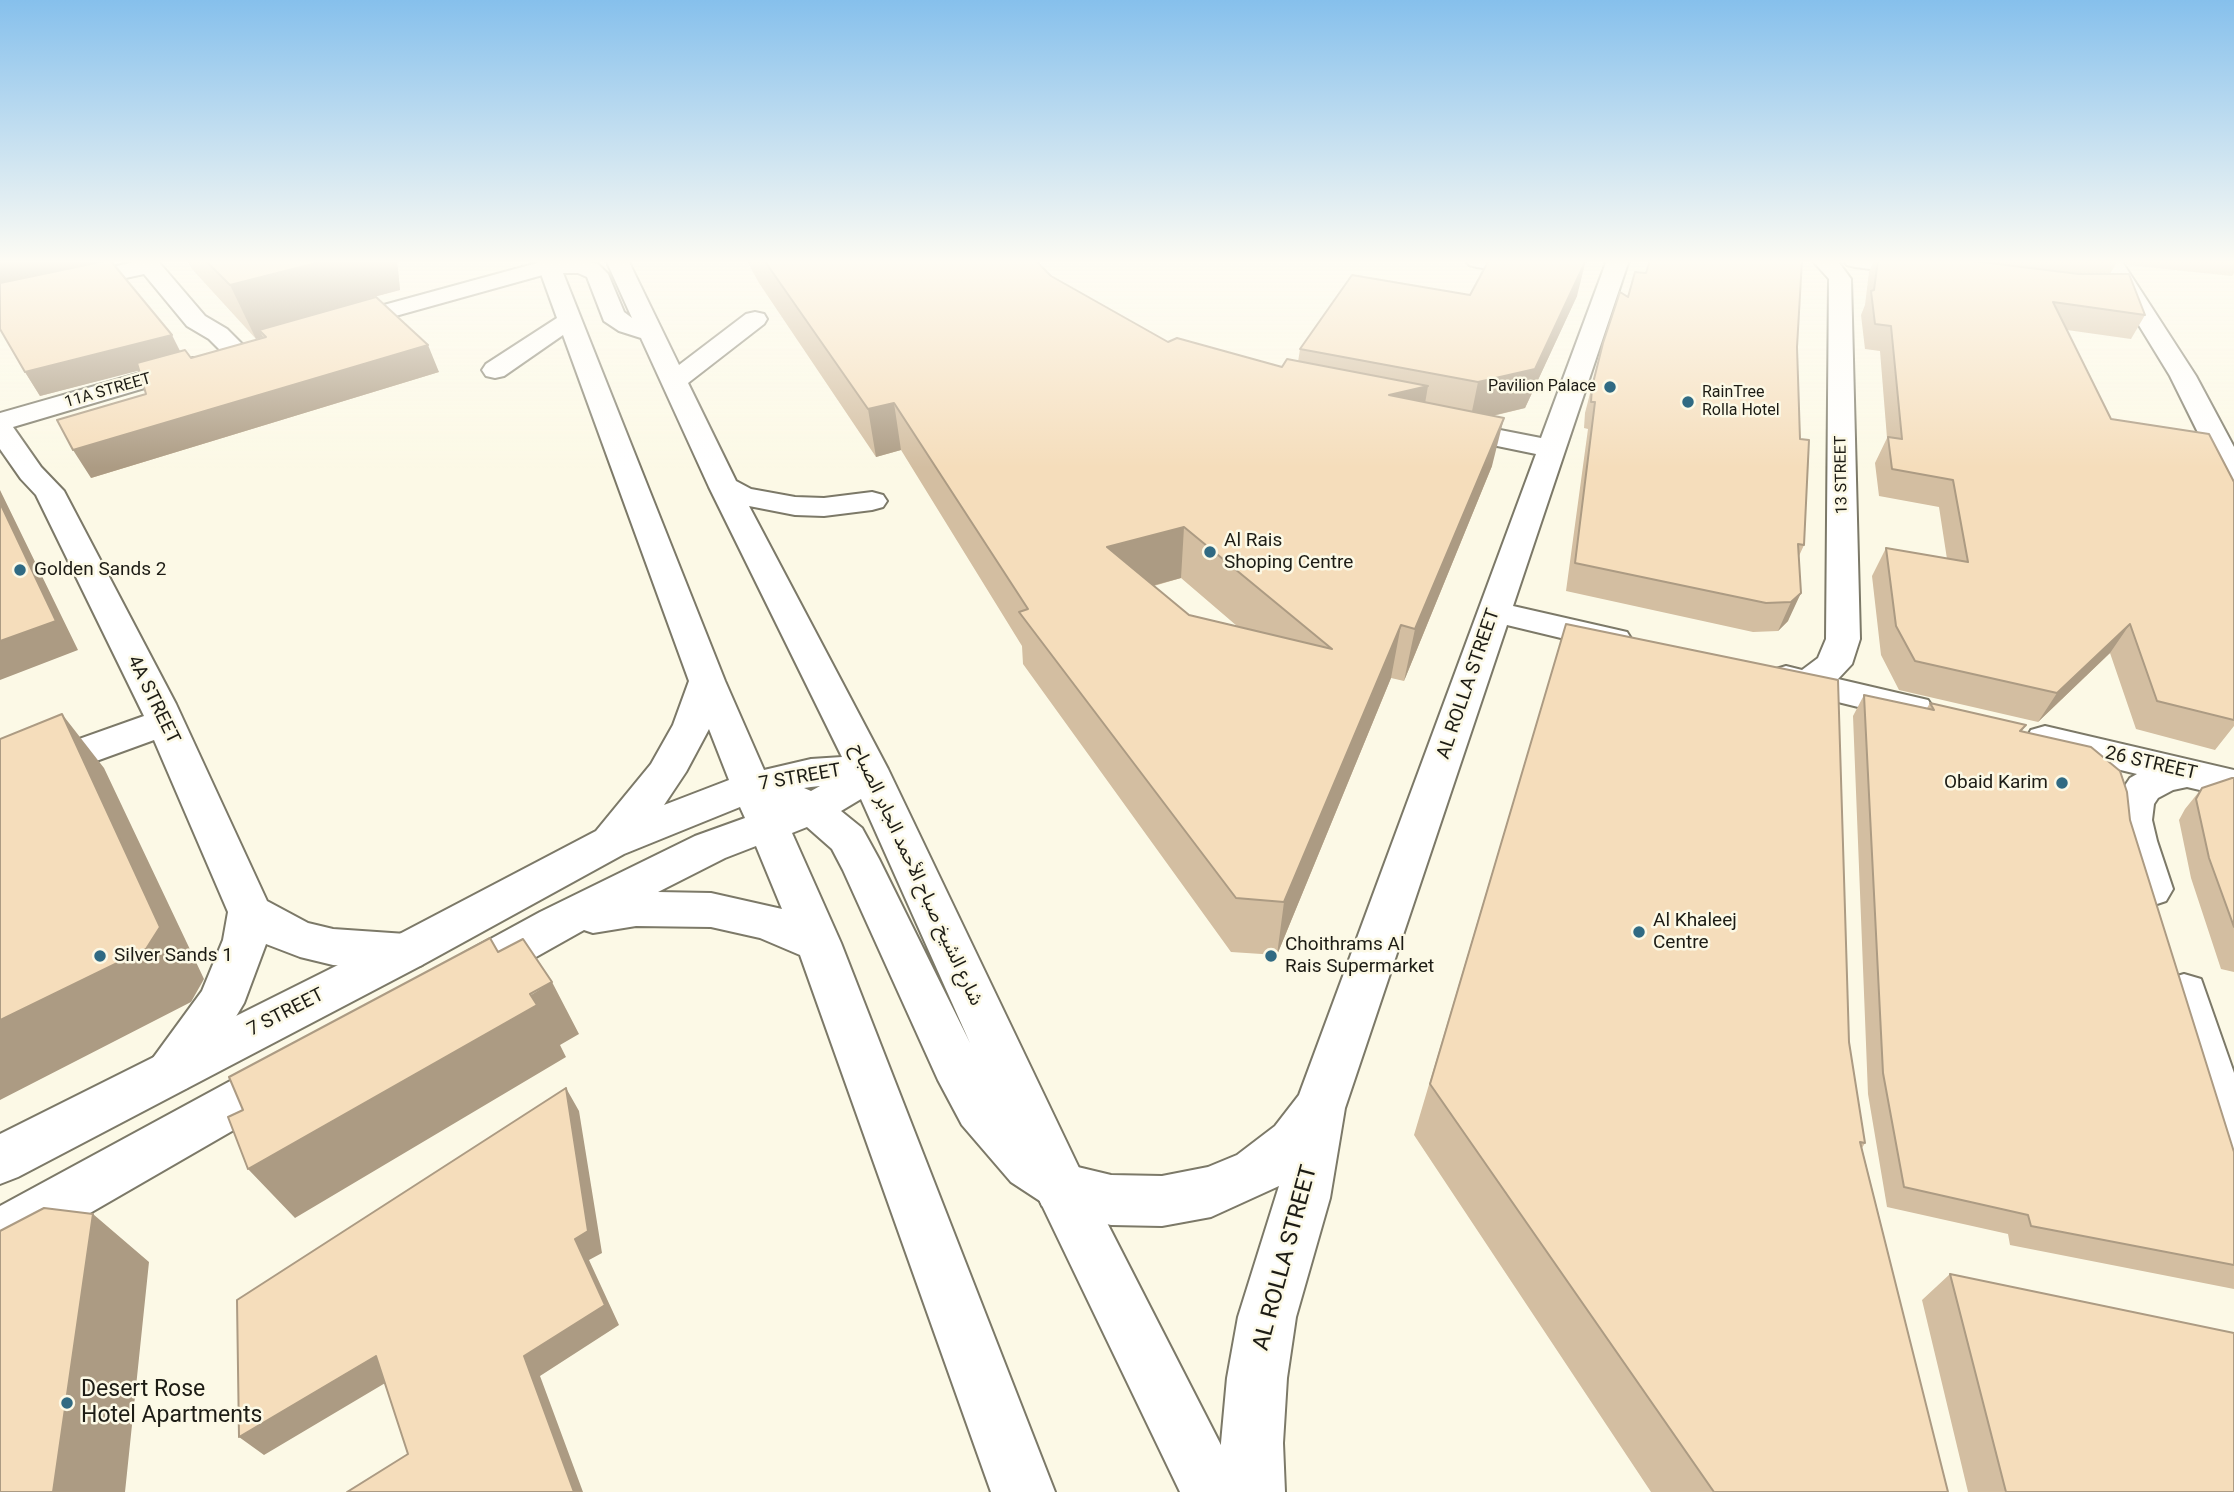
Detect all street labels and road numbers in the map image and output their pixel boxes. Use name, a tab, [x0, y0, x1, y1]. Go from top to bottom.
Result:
street label: 11A STREET	[62, 369, 154, 413]
street label: 13 STREET	[1832, 435, 1852, 515]
street label: AL ROLLA STREET	[1433, 606, 1505, 762]
street label: 4A STREET	[122, 652, 184, 748]
street label: شارع الشيخ صباح الأحمد الجابر الصباح	[845, 740, 987, 1010]
street label: 26 STREET	[2103, 742, 2199, 786]
street label: 7 STREET	[757, 760, 843, 796]
street label: 7 STREET	[244, 984, 328, 1042]
street label: AL ROLLA STREET	[1248, 1162, 1324, 1354]

